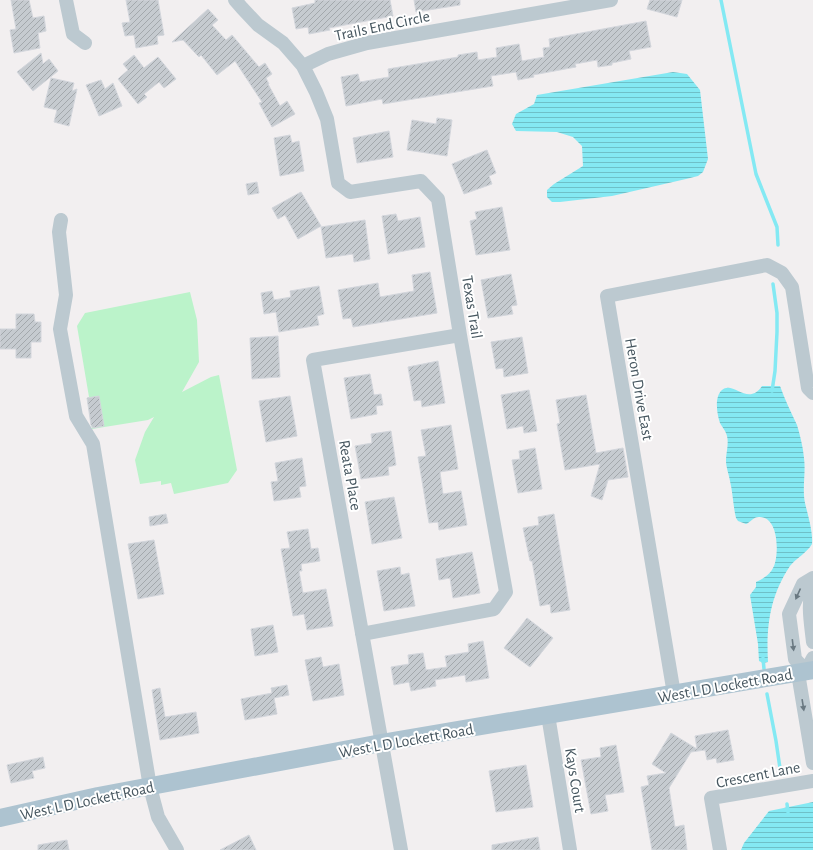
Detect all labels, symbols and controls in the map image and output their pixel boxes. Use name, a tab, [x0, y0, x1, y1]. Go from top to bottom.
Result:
street label: Trails End Circle	[333, 8, 431, 44]
street label: Texas Trail	[459, 274, 485, 340]
street label: Heron Drive East	[622, 337, 656, 442]
street label: Reata Place	[336, 439, 364, 512]
one-way arrow	[795, 588, 802, 600]
one-way arrow	[790, 639, 796, 651]
street label: West L D Lockett Road	[657, 666, 794, 706]
one-way arrow	[800, 698, 806, 711]
street label: West L D Lockett Road	[338, 721, 475, 761]
street label: Kays Court	[561, 747, 588, 814]
street label: Crescent Lane	[715, 759, 802, 791]
street label: West L D Lockett Road	[19, 779, 156, 823]

